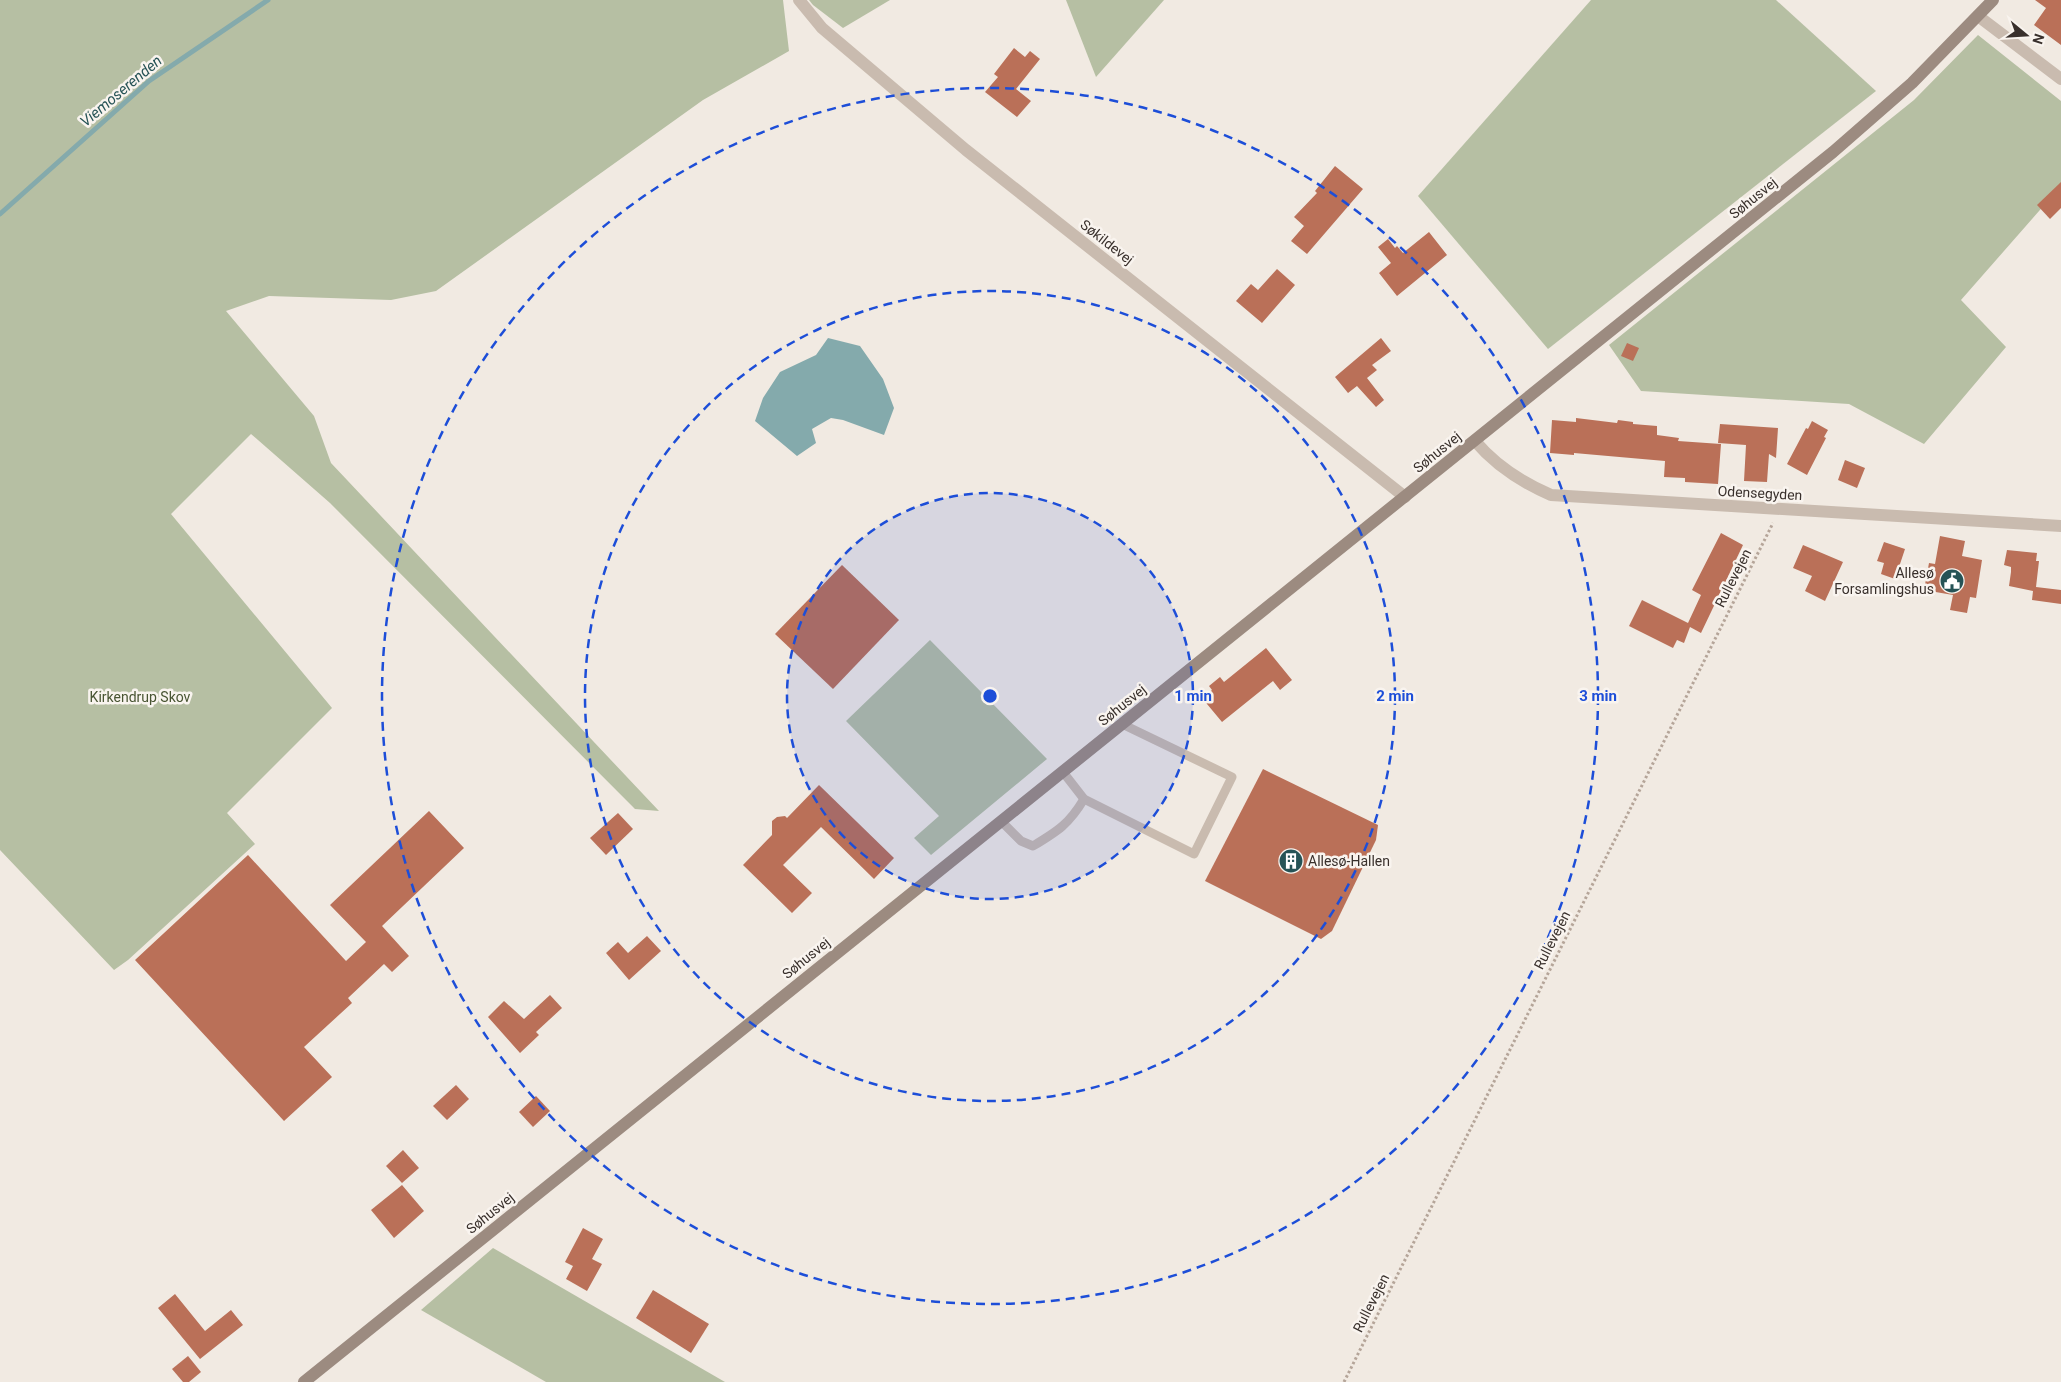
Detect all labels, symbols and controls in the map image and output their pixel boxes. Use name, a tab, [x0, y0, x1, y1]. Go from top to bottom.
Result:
north arrow	[2001, 10, 2051, 60]
text: N	[2029, 32, 2048, 46]
water label: Viemoserenden	[76, 52, 166, 130]
street label: Søhusvej	[1726, 174, 1780, 222]
street label: Søkildevej	[1077, 216, 1137, 268]
street label: Søhusvej	[1410, 428, 1464, 476]
street label: Odensegyden	[1717, 483, 1803, 503]
street label: Rullevejen	[1712, 546, 1754, 610]
place label: Allesø Forsamlingshus	[1834, 565, 1934, 597]
public building icon: Allesø Forsamlingshus	[1939, 568, 1965, 594]
street label: Søhusvej	[1095, 681, 1149, 729]
centre of rings	[981, 687, 999, 705]
text: 1 min	[1174, 687, 1212, 705]
text: 2 min	[1376, 687, 1414, 705]
text: 3 min	[1579, 687, 1617, 705]
park label: Kirkendrup Skov	[90, 689, 191, 705]
building icon: Allesø-Hallen	[1278, 848, 1304, 874]
place label: Allesø-Hallen	[1308, 853, 1390, 869]
street label: Rullevejen	[1531, 908, 1573, 972]
street label: Søhusvej	[779, 934, 833, 982]
street label: Søhusvej	[463, 1189, 517, 1237]
street label: Rullevejen	[1350, 1271, 1392, 1335]

